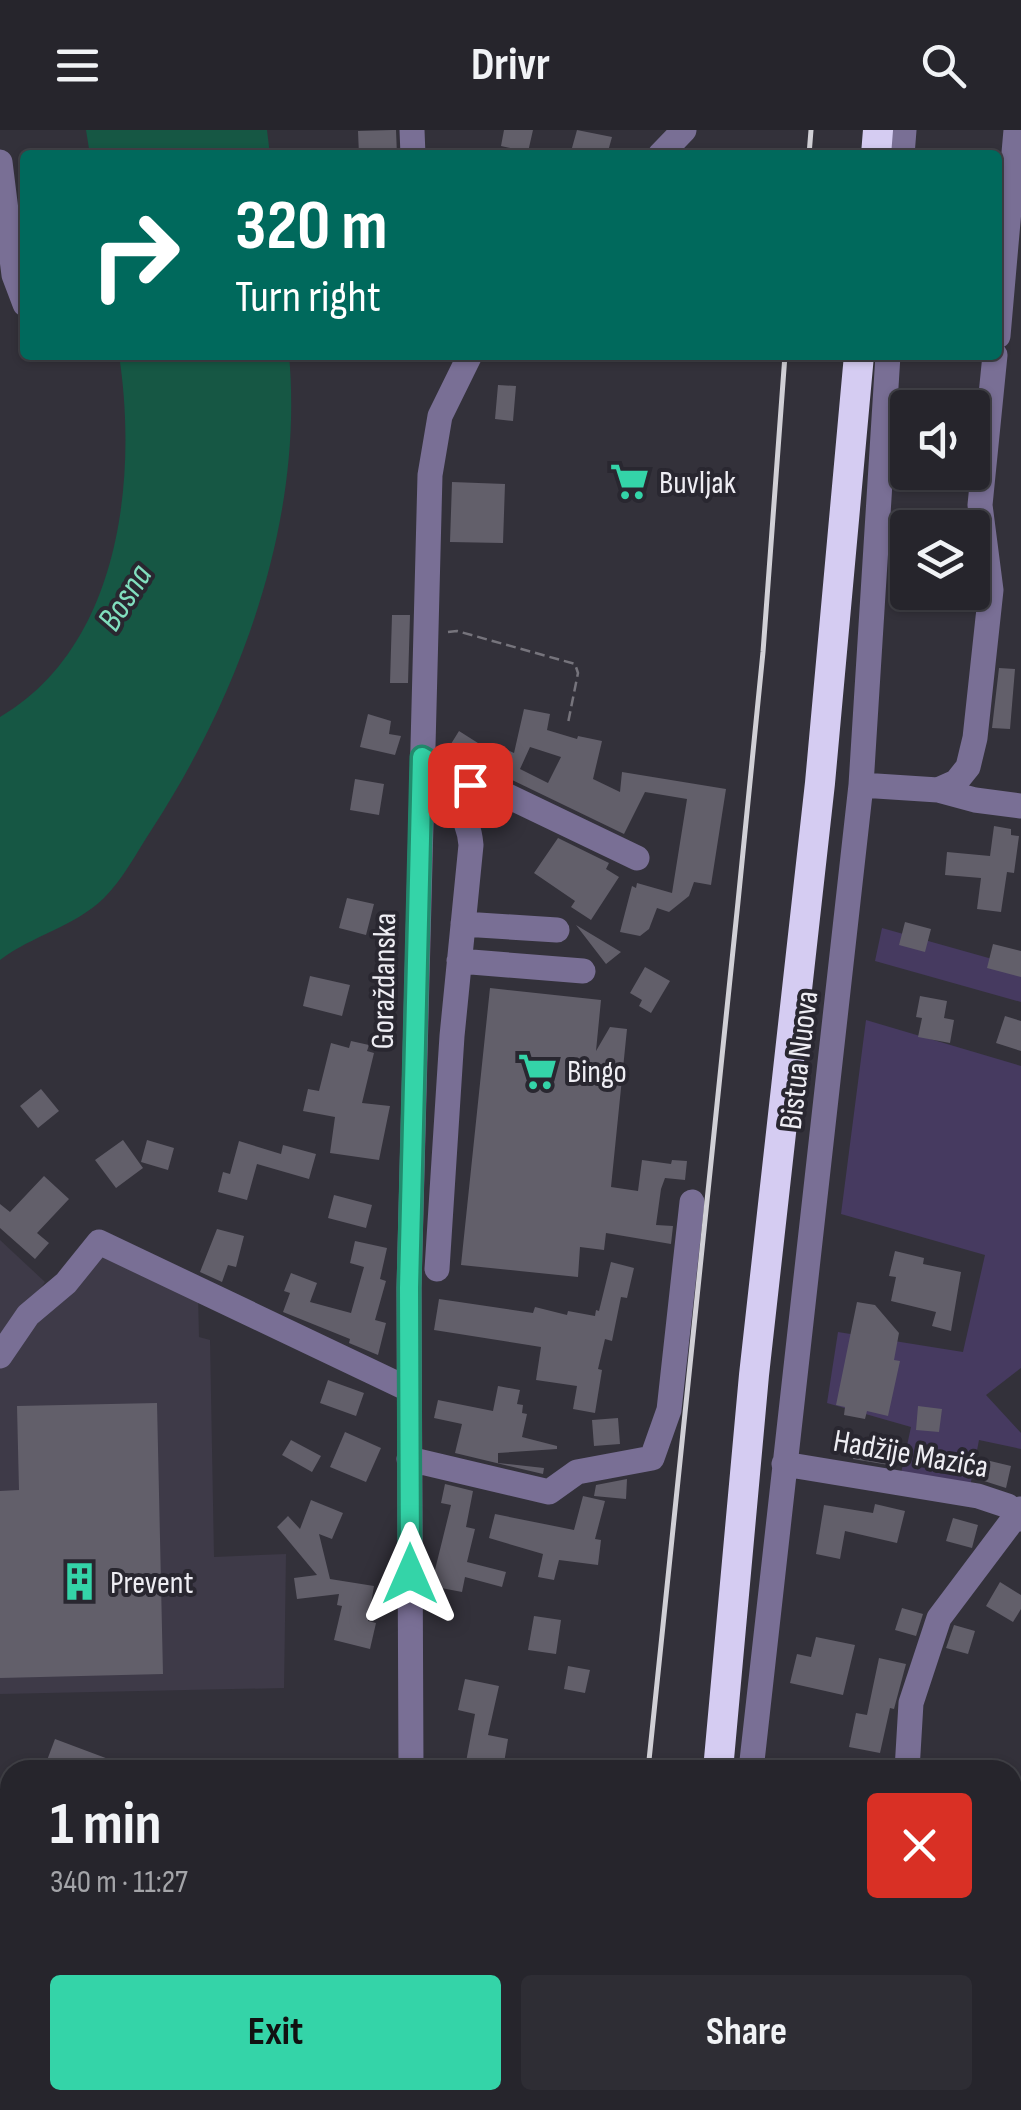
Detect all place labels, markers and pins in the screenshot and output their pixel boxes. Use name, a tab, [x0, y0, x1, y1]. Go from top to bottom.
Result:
supermarket icon: Buvljak	[608, 461, 650, 503]
place label: Buvljak	[659, 464, 736, 503]
pin	[428, 743, 513, 828]
supermarket icon: Bingo	[516, 1050, 558, 1092]
place label: Bingo	[567, 1053, 627, 1092]
building icon: Prevent	[59, 1561, 101, 1603]
place label: Prevent	[110, 1564, 194, 1603]

